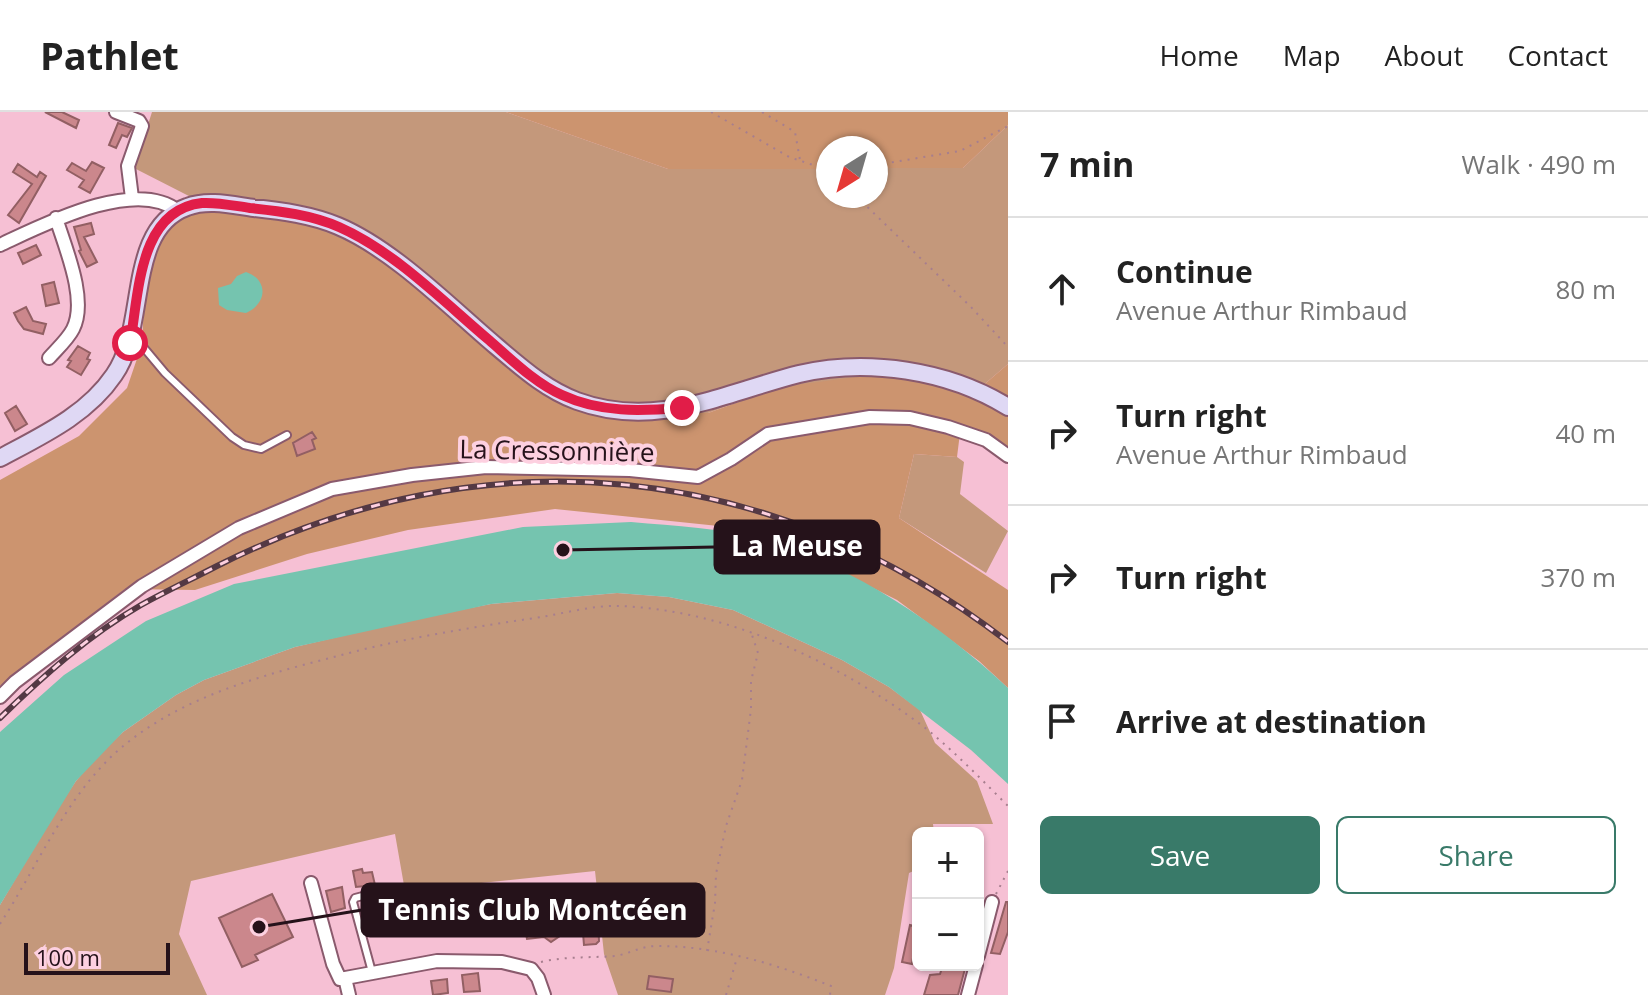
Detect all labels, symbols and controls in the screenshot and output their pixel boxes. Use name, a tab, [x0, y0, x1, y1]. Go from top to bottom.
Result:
text: Pathlet	[40, 29, 179, 81]
text: Home	[1160, 36, 1239, 74]
text: Map	[1283, 36, 1341, 74]
text: About	[1385, 36, 1463, 74]
text: Contact	[1507, 36, 1608, 74]
north arrow	[816, 136, 888, 208]
text: 7 min	[1040, 141, 1134, 187]
text: Walk · 490 m	[1462, 146, 1616, 182]
text: Continue	[1116, 251, 1253, 292]
icon: ahead	[1040, 267, 1084, 311]
text: 80 m	[1555, 271, 1616, 307]
text: Avenue Arthur Rimbaud	[1116, 292, 1408, 328]
route start	[112, 325, 148, 361]
route end	[664, 390, 700, 426]
text: Turn right	[1116, 395, 1267, 436]
icon: right	[1040, 411, 1084, 455]
text: 40 m	[1555, 415, 1616, 451]
street label: La Cressonnière	[459, 430, 655, 470]
text: Avenue Arthur Rimbaud	[1116, 436, 1408, 472]
callout: La Meuse	[715, 521, 879, 573]
text: La Meuse	[731, 526, 863, 564]
icon: right	[1040, 555, 1084, 599]
text: Turn right	[1116, 557, 1267, 598]
text: 370 m	[1541, 559, 1616, 595]
icon: arrive	[1040, 699, 1084, 743]
text: Arrive at destination	[1116, 701, 1427, 742]
button: Save	[1040, 816, 1320, 894]
button: Share	[1336, 816, 1616, 894]
map controls	[912, 827, 984, 971]
button: +	[912, 827, 984, 899]
callout: Tennis Club Montcéen	[362, 884, 704, 936]
text: Tennis Club Montcéen	[378, 890, 688, 928]
button: −	[912, 899, 984, 971]
scale bar	[24, 939, 170, 975]
text: 100 m	[36, 942, 100, 972]

